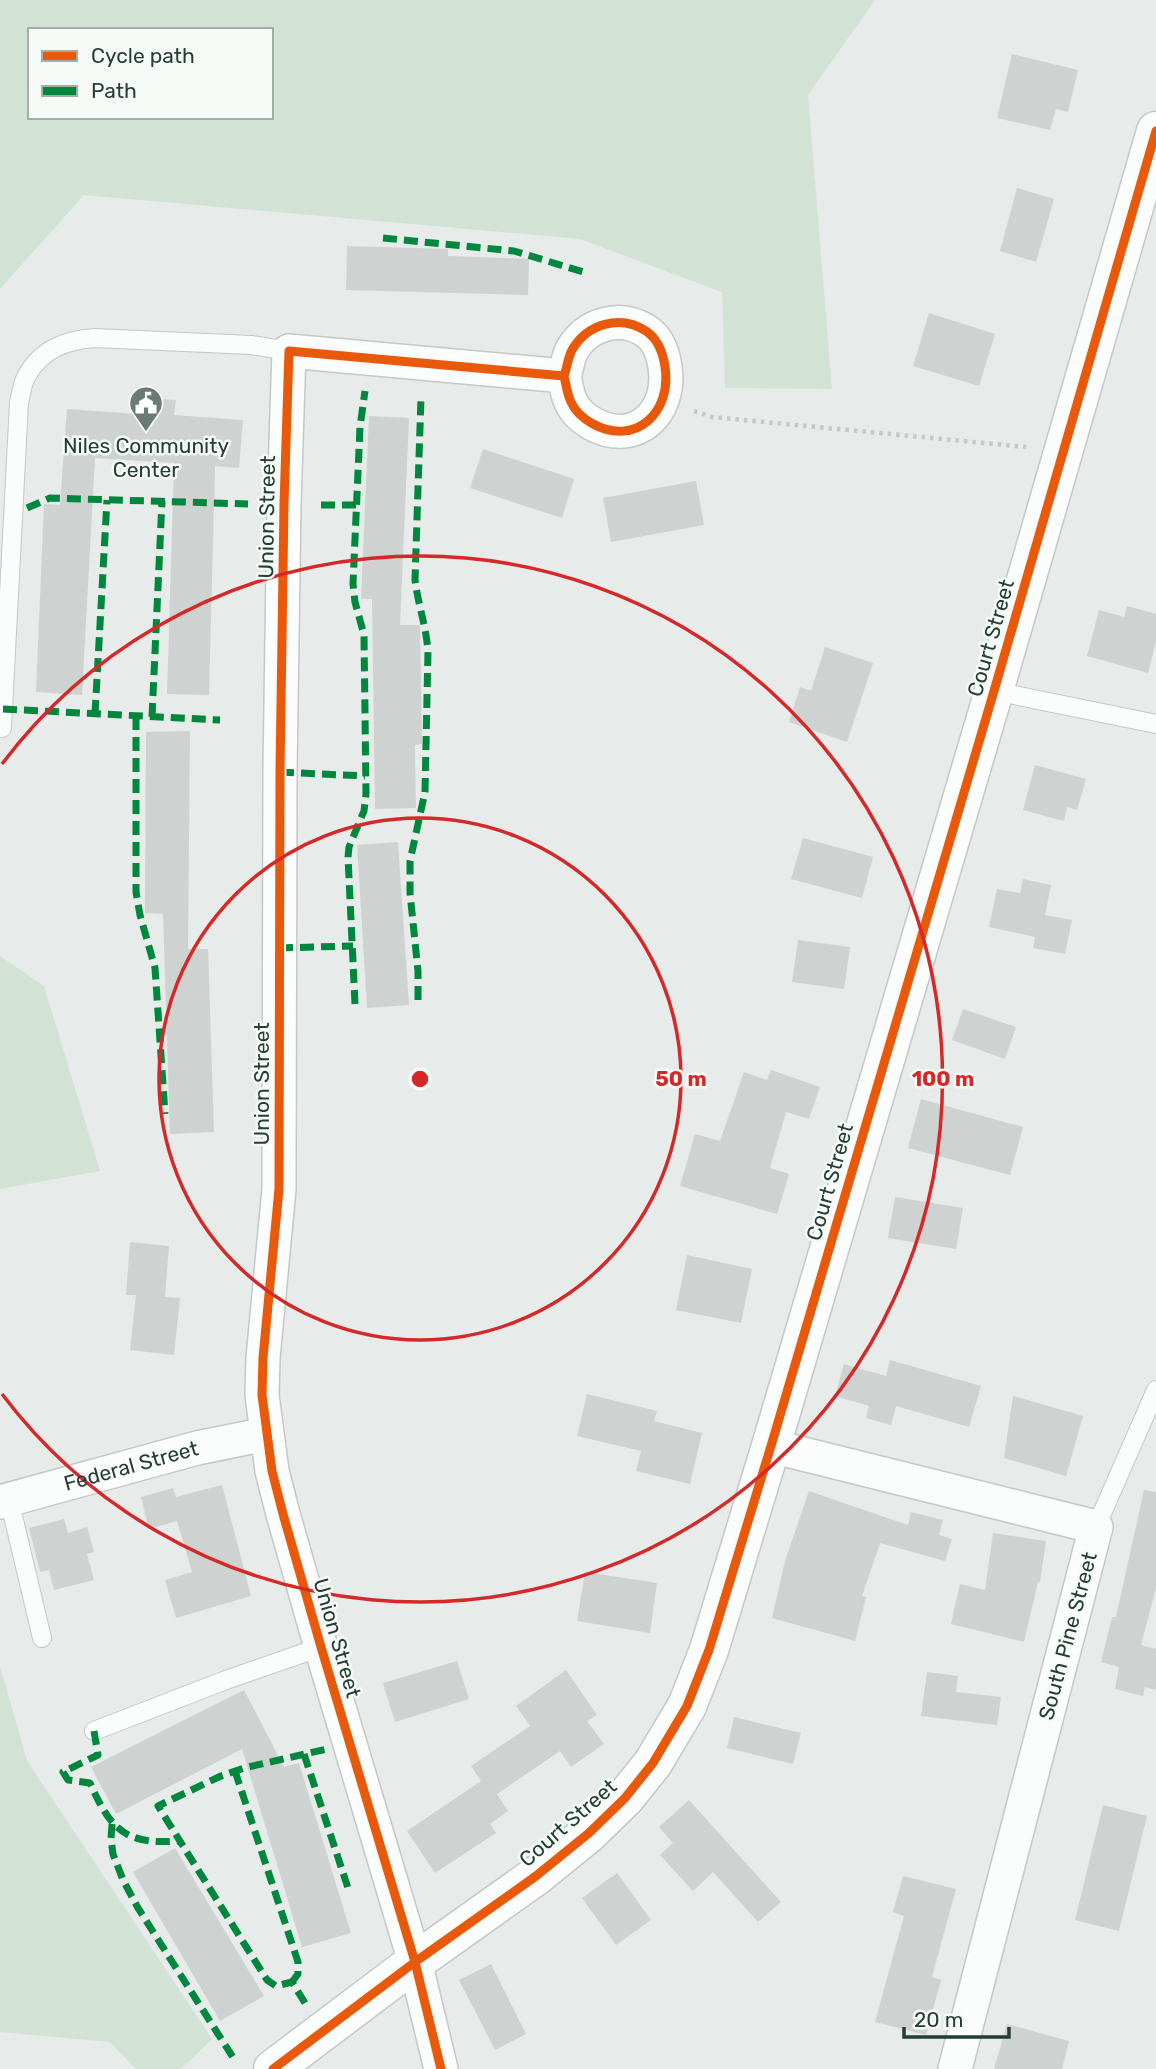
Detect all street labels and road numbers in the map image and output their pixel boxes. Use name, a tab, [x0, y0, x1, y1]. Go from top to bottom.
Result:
street label: Union Street	[253, 455, 280, 579]
street label: Court Street	[962, 576, 1019, 699]
street label: Union Street	[249, 1022, 274, 1146]
street label: Court Street	[801, 1120, 858, 1243]
street label: Federal Street	[61, 1435, 201, 1496]
street label: South Pine Street	[1033, 1549, 1102, 1723]
street label: Union Street	[308, 1575, 366, 1701]
street label: Court Street	[514, 1774, 621, 1872]

